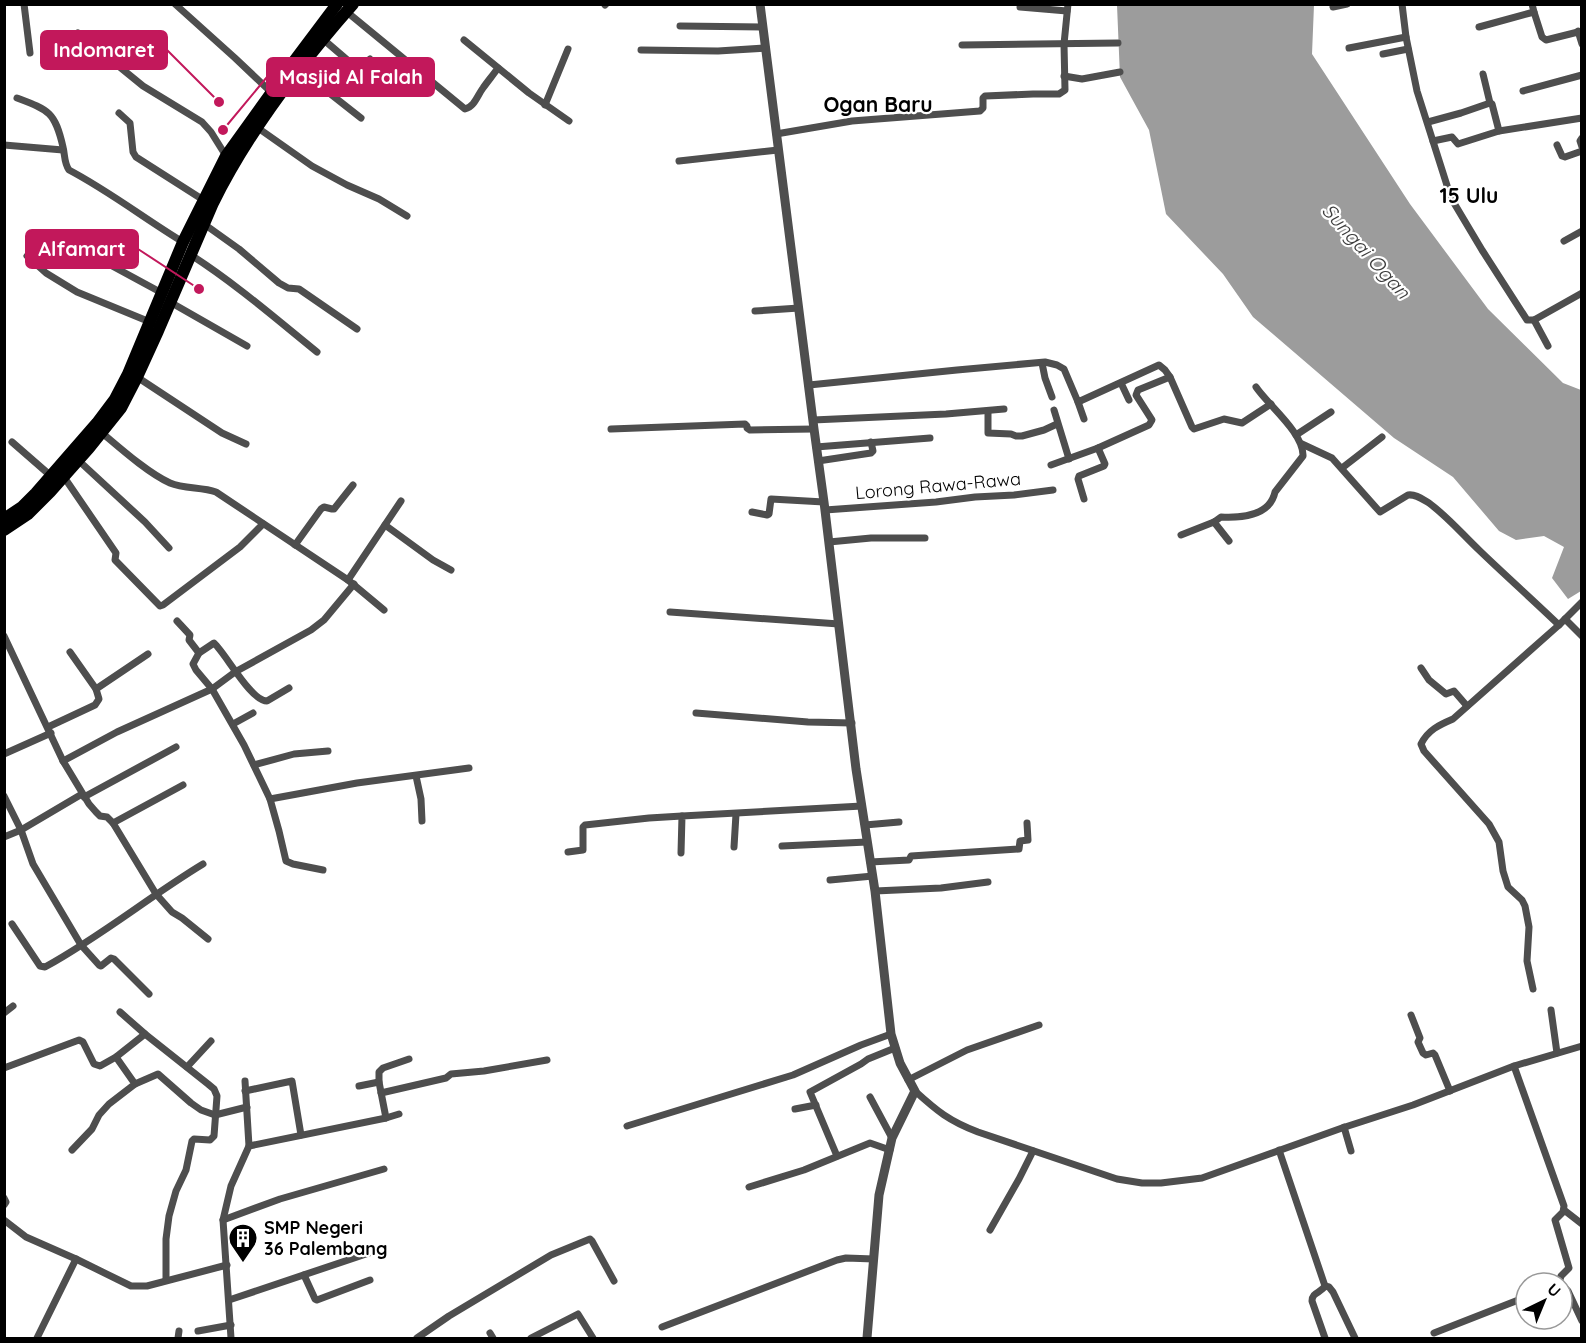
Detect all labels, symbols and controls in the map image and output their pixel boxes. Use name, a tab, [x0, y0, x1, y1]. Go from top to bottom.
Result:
callout: Indomaret	[41, 31, 167, 69]
text: Indomaret	[53, 37, 155, 62]
callout: Masjid Al Falah	[267, 58, 434, 96]
text: Masjid Al Falah	[279, 64, 423, 89]
district label: Ogan Baru	[823, 91, 933, 117]
district label: 15 Ulu	[1440, 182, 1498, 208]
water label: Sungai Ogan	[1317, 198, 1416, 304]
callout: Alfamart	[26, 230, 138, 268]
text: Alfamart	[38, 236, 126, 261]
street label: Lorong Rawa-Rawa	[854, 467, 1022, 504]
place label: SMP Negeri 36 Palembang	[264, 1216, 387, 1260]
building icon: SMP Negeri 36 Palembang	[227, 1222, 259, 1264]
north arrow	[1514, 1271, 1574, 1331]
text: U	[1543, 1279, 1565, 1301]

